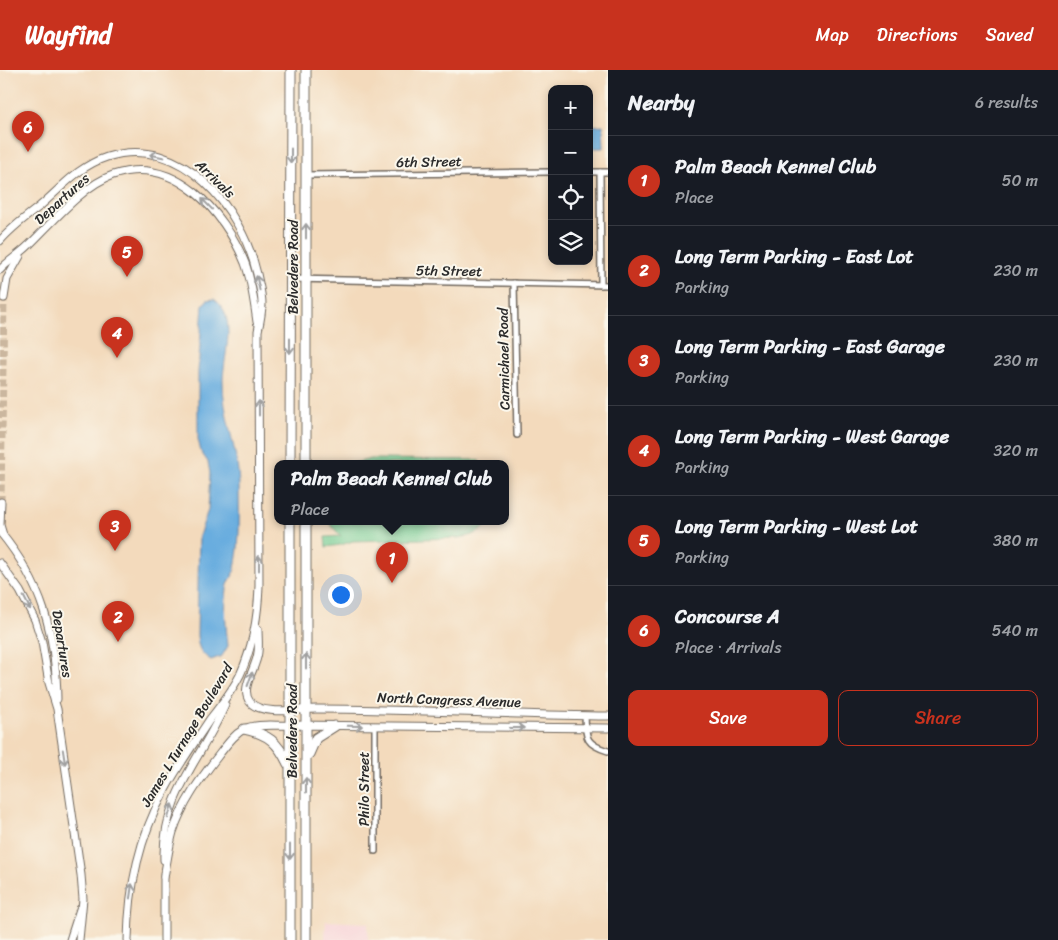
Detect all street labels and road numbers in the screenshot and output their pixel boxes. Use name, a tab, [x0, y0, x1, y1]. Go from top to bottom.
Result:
street label: 6th Street	[396, 149, 462, 175]
street label: Arrivals	[188, 152, 242, 205]
street label: Departures	[28, 167, 96, 231]
street label: Belvedere Road	[281, 218, 306, 314]
street label: 5th Street	[416, 258, 482, 284]
street label: Carmichael Road	[491, 306, 517, 410]
street label: Departures	[44, 608, 80, 680]
street label: James L Turnage Boulevard	[133, 657, 241, 813]
street label: Belvedere Road	[280, 682, 305, 778]
street label: North Congress Avenue	[377, 685, 522, 715]
street label: Philo Street	[352, 752, 377, 826]

